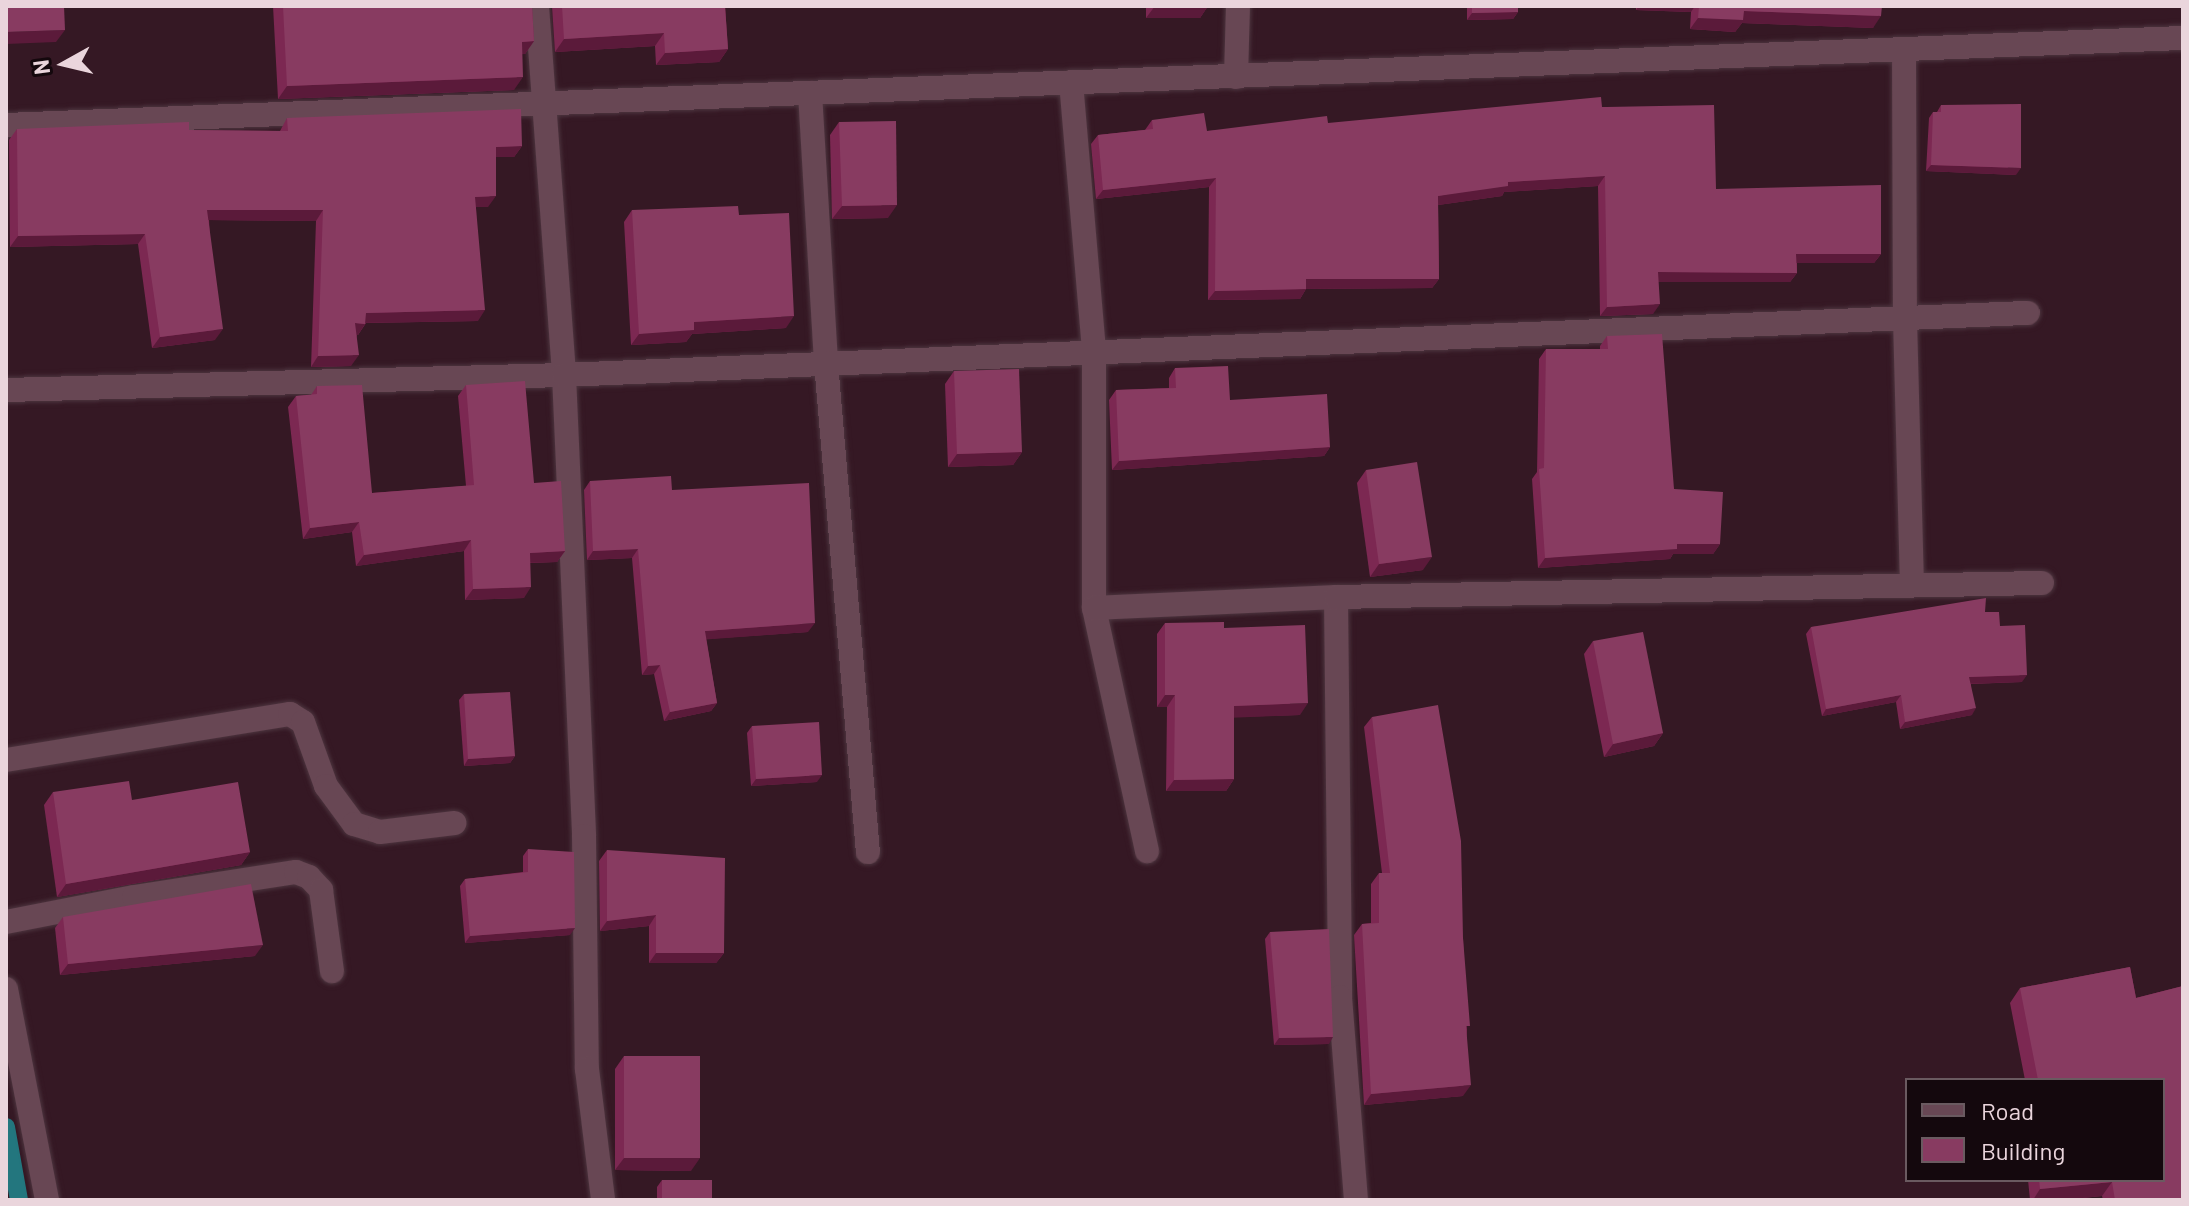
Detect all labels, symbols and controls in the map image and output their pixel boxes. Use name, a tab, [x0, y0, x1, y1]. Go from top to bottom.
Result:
north arrow	[24, 24, 104, 104]
text: N	[26, 58, 54, 76]
legend	[1905, 1078, 2165, 1182]
text: Road	[1981, 1096, 2034, 1125]
text: Building	[1981, 1136, 2065, 1165]

